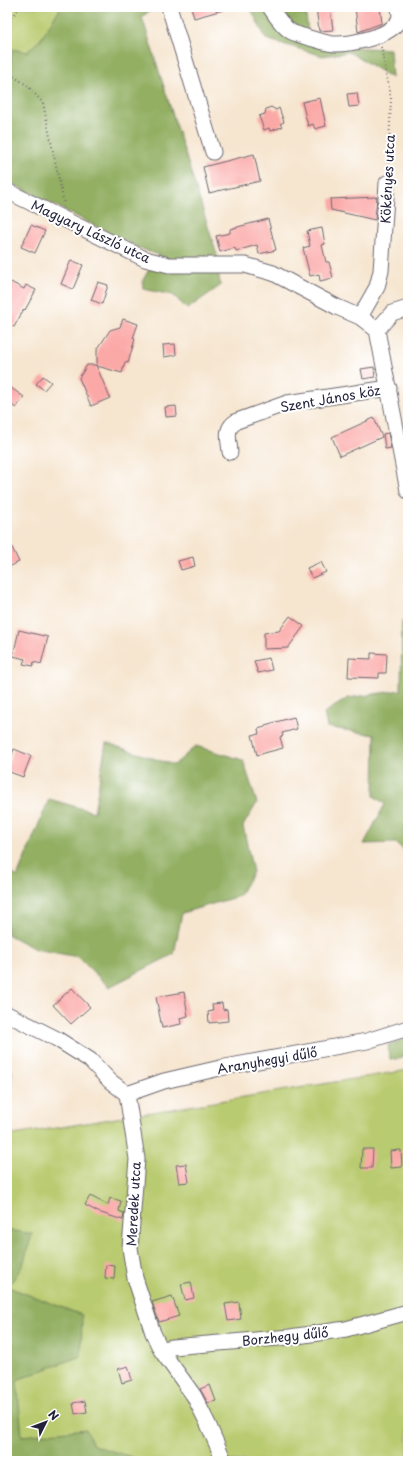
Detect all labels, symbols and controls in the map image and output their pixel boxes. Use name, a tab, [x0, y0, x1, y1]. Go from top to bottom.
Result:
street label: Kökényes utca	[375, 133, 399, 224]
street label: Magyary László utca	[28, 195, 155, 267]
street label: Szent János köz	[278, 380, 382, 416]
street label: Aranyhegyi dűlő	[215, 1042, 319, 1078]
street label: Meredek utca	[121, 1160, 145, 1247]
street label: Borzhegy dűlő	[241, 1322, 329, 1350]
north arrow	[26, 1402, 66, 1442]
text: N	[45, 1406, 63, 1424]

